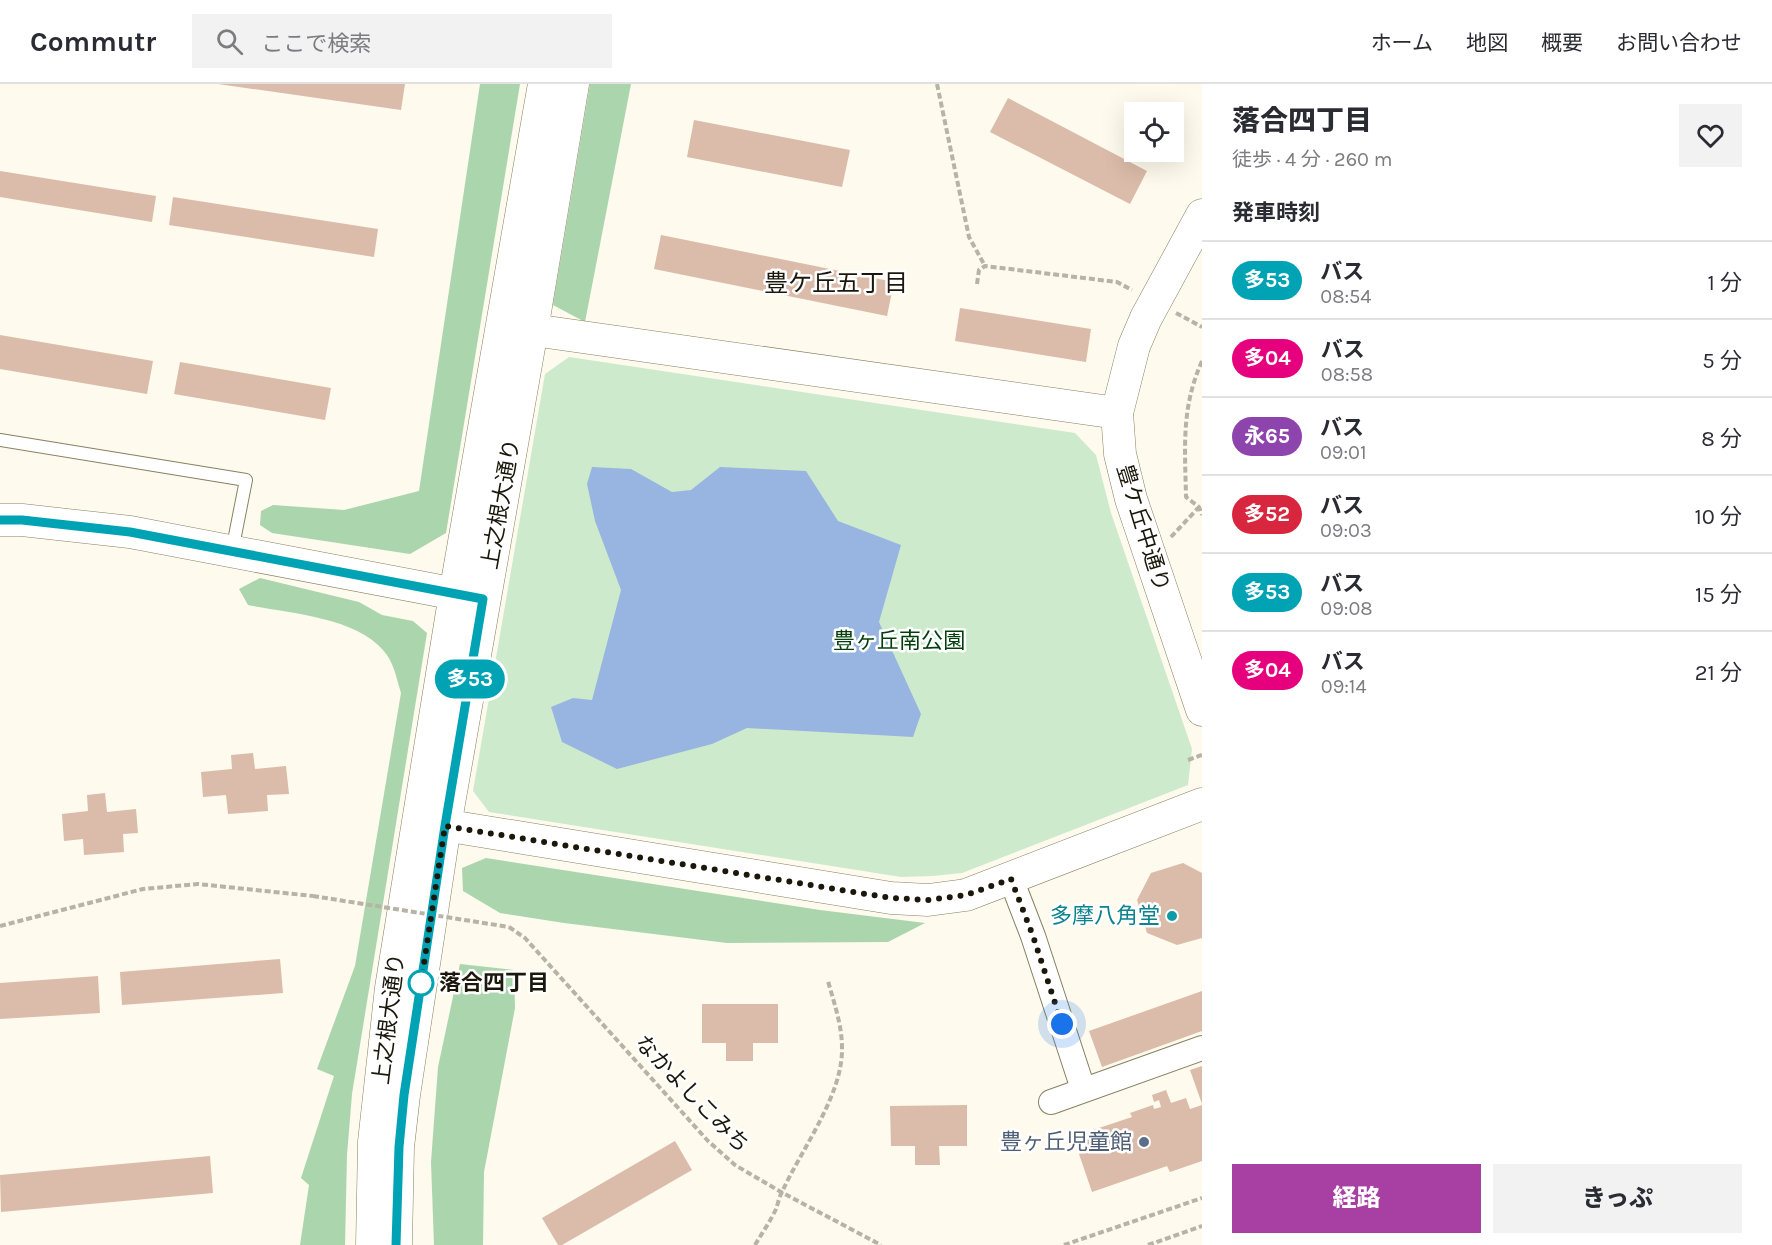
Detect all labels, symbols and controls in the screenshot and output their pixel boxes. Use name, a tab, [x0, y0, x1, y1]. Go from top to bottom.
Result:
search box	[192, 14, 612, 68]
text: Commutr	[30, 25, 156, 58]
icon: search	[213, 25, 246, 58]
text: ここで検索	[261, 31, 371, 57]
text: ホーム	[1371, 31, 1433, 55]
text: 地図	[1466, 31, 1508, 55]
text: 概要	[1541, 31, 1583, 55]
text: お問い合わせ	[1616, 31, 1742, 55]
map controls	[1124, 102, 1184, 162]
button: locate	[1124, 102, 1184, 162]
text: 落合四丁目	[1232, 104, 1372, 137]
button: heart	[1679, 104, 1742, 167]
text: 徒歩 · 4 分 · 260 m	[1232, 148, 1392, 171]
text: 発車時刻	[1232, 200, 1320, 226]
text: バス	[1320, 259, 1364, 285]
text: 多53	[1244, 268, 1290, 292]
district label: 豊ケ丘五丁目	[764, 269, 908, 297]
text: 1 分	[1708, 270, 1742, 296]
text: 08:54	[1320, 285, 1372, 308]
text: バス	[1321, 337, 1365, 363]
text: 多04	[1244, 346, 1291, 370]
text: 5 分	[1702, 348, 1742, 374]
text: 08:58	[1321, 363, 1373, 386]
text: バス	[1320, 415, 1364, 441]
text: 永65	[1244, 424, 1290, 448]
text: 8 分	[1701, 426, 1742, 452]
street label: 上之根大通り	[477, 437, 525, 571]
text: 09:01	[1320, 441, 1367, 464]
street label: 豊ケ丘中通り	[1111, 461, 1175, 595]
text: バス	[1320, 493, 1364, 519]
text: 多52	[1244, 502, 1290, 526]
text: 10 分	[1694, 504, 1742, 530]
text: 09:03	[1320, 519, 1372, 542]
text: バス	[1320, 571, 1364, 597]
text: 多53	[1244, 580, 1290, 604]
text: 15 分	[1695, 582, 1742, 608]
text: 09:08	[1320, 597, 1373, 620]
park label: 豊ヶ丘南公園	[833, 628, 965, 654]
text: バス	[1321, 649, 1365, 675]
text: 多04	[1244, 658, 1291, 682]
line badge: 多53	[436, 660, 504, 698]
text: 21 分	[1695, 660, 1742, 686]
text: 多53	[447, 667, 493, 691]
text: 09:14	[1321, 675, 1367, 698]
place label: 多摩八角堂	[1050, 903, 1160, 929]
marker: 多摩八角堂	[1165, 909, 1179, 923]
street label: 上之根大通り	[368, 952, 410, 1086]
marker: 落合四丁目	[408, 970, 434, 996]
place label: 落合四丁目	[439, 970, 549, 996]
your location	[1047, 1009, 1077, 1039]
street label: なかよしこみち	[630, 1030, 754, 1158]
place label: 豊ヶ丘児童館	[1000, 1129, 1132, 1155]
marker: 豊ヶ丘児童館	[1137, 1135, 1151, 1149]
button: 経路	[1232, 1164, 1481, 1233]
button: きっぷ	[1493, 1164, 1742, 1233]

